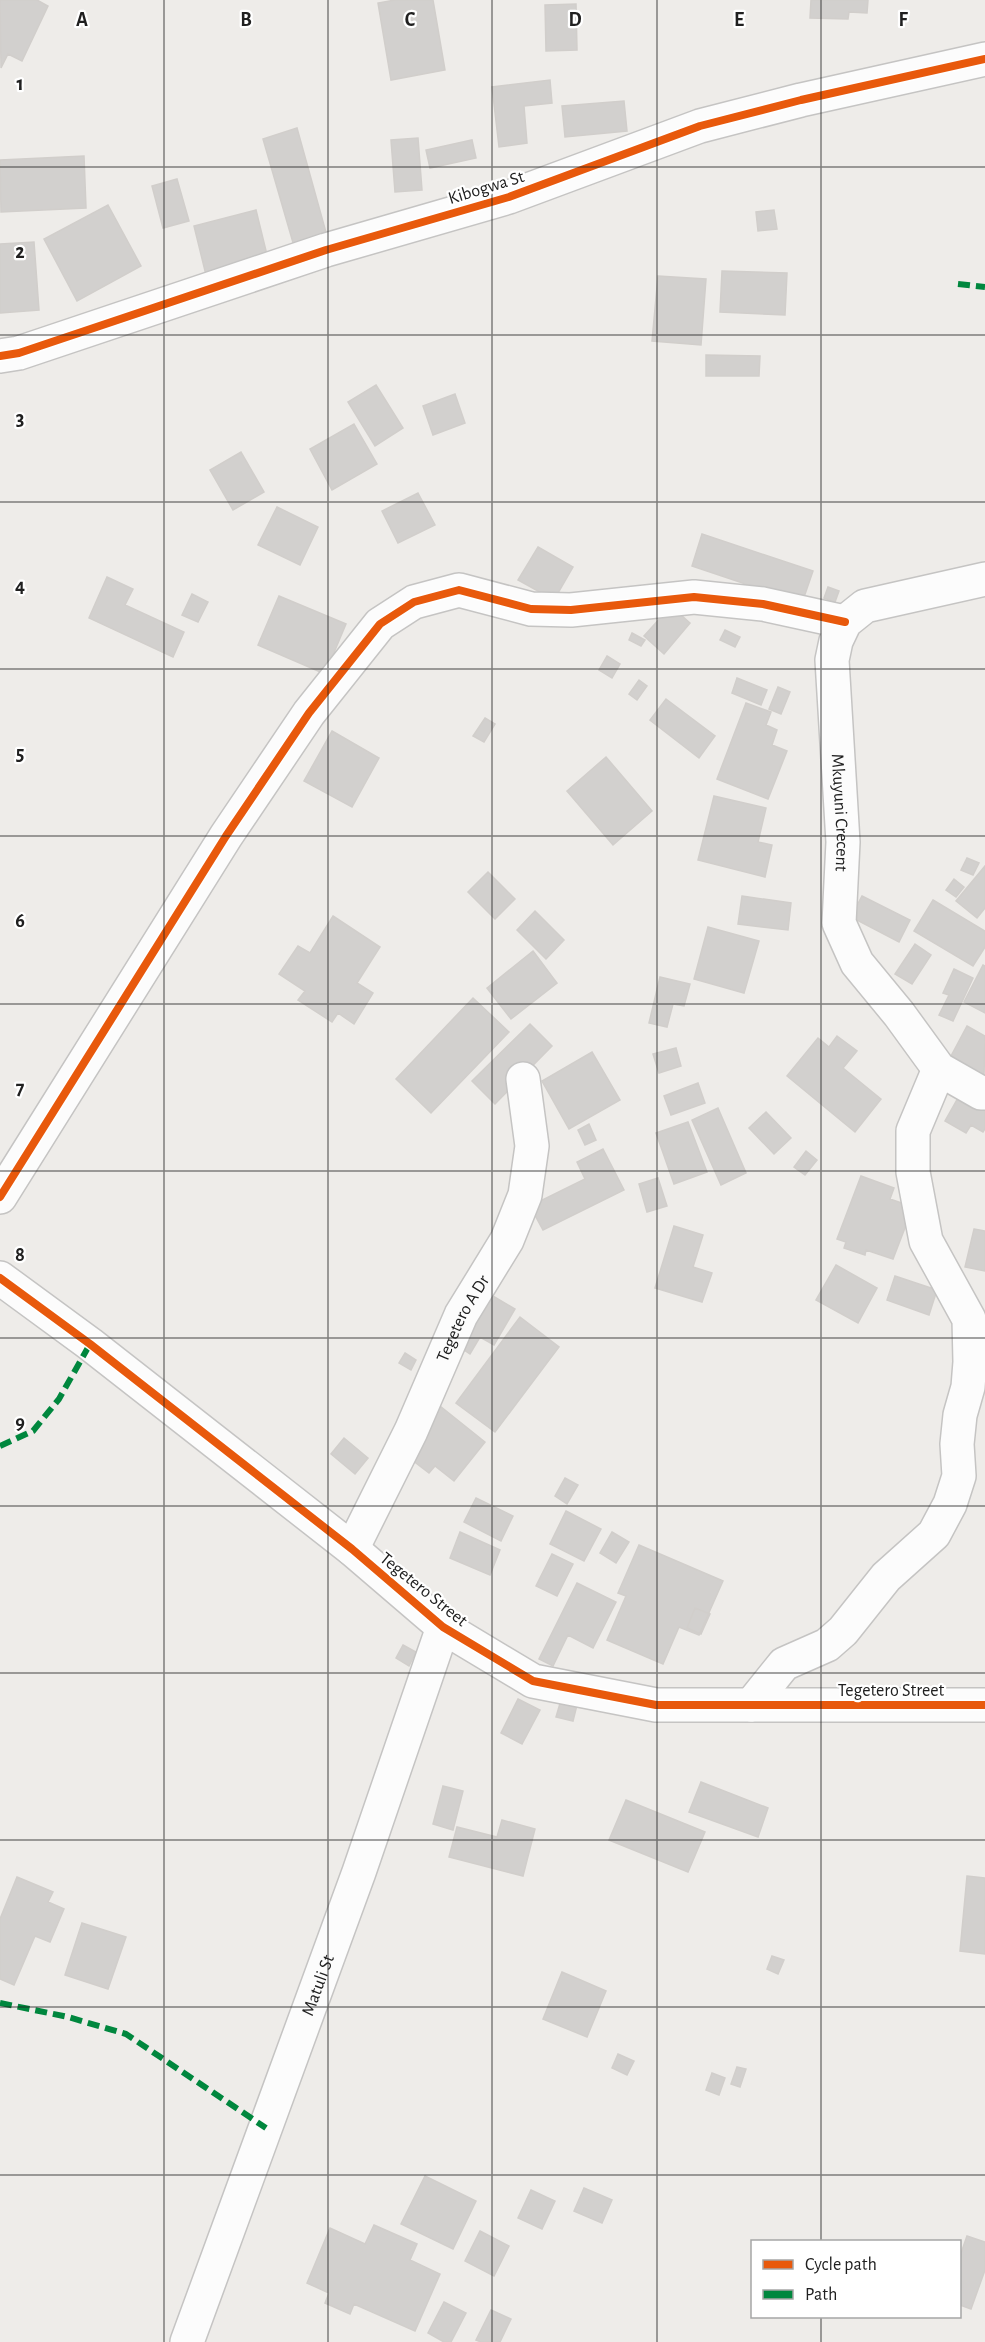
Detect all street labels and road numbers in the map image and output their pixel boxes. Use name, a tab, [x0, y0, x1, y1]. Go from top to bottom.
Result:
street label: Kibogwa St	[446, 168, 527, 208]
street label: Mkuyuni Crecent	[828, 753, 851, 872]
street label: Tegetero A Dr	[434, 1272, 493, 1365]
street label: Tegetero Street	[376, 1549, 471, 1630]
street label: Tegetero Street	[838, 1682, 945, 1700]
street label: Matuli St	[299, 1952, 338, 2018]

